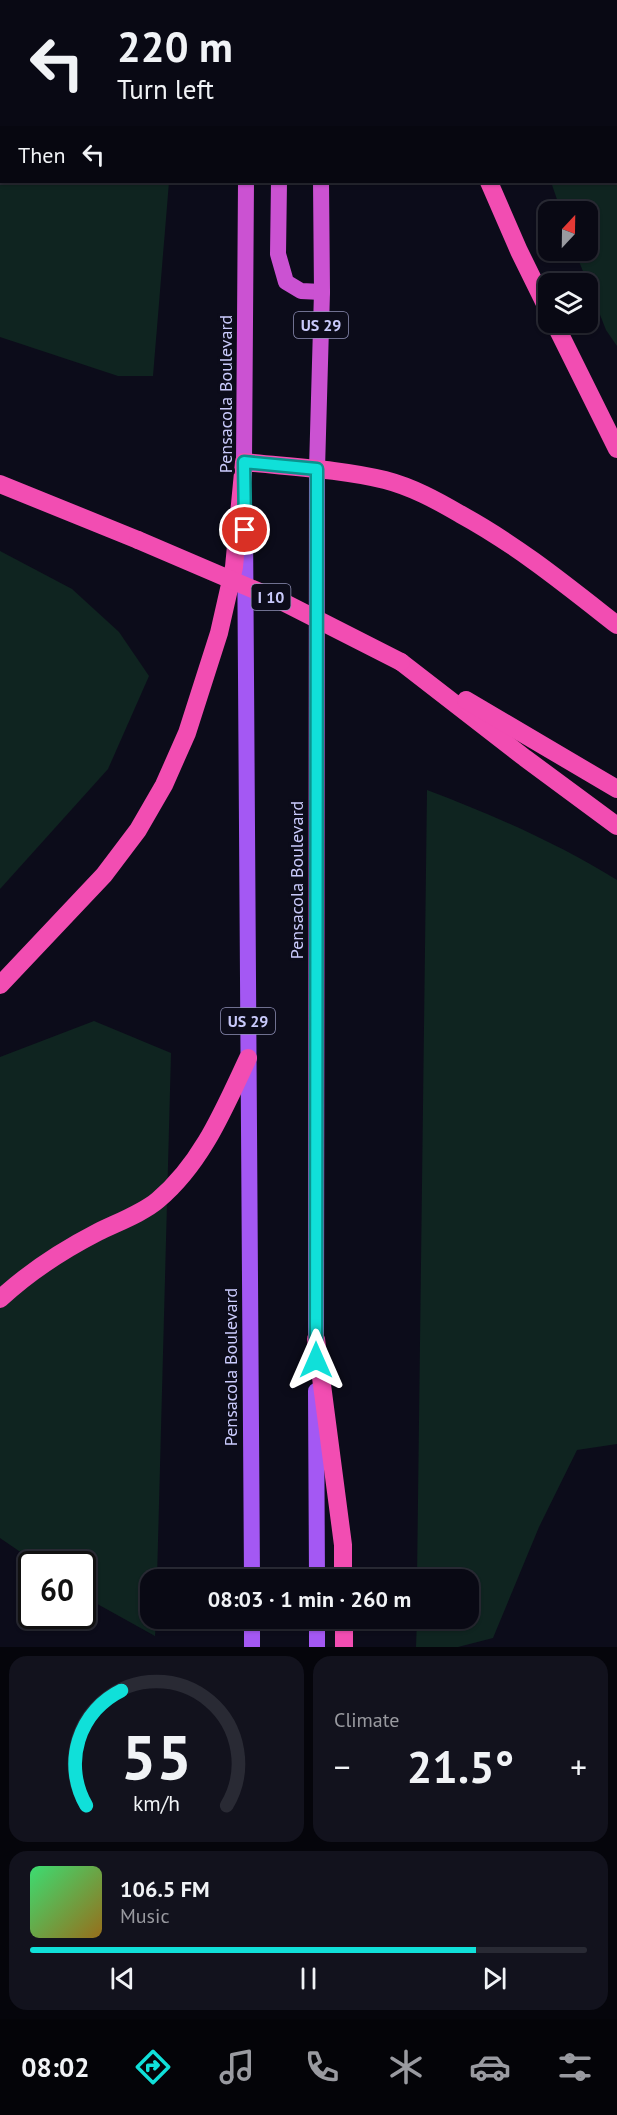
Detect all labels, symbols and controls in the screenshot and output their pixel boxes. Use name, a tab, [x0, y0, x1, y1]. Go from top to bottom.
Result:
text: 220 m	[117, 19, 233, 74]
icon: left	[18, 24, 96, 102]
text: Turn left	[117, 72, 214, 106]
icon: left	[77, 138, 110, 171]
text: Then	[18, 141, 65, 169]
north arrow	[538, 201, 598, 261]
map controls	[538, 201, 598, 333]
button: layers	[538, 273, 598, 333]
road number: US 29	[294, 312, 348, 338]
street label: Pensacola Boulevard	[214, 315, 237, 473]
pin	[219, 504, 270, 555]
icon: arrive	[228, 513, 261, 546]
road number: I 10	[252, 584, 290, 610]
street label: Pensacola Boulevard	[285, 801, 308, 959]
road number: US 29	[221, 1008, 275, 1034]
street label: Pensacola Boulevard	[219, 1288, 242, 1446]
position arrow	[284, 1328, 348, 1392]
speed limit sign: 60	[18, 1551, 96, 1629]
text: 08:03 · 1 min · 260 m	[208, 1585, 411, 1613]
text: Climate	[334, 1707, 400, 1733]
text: 55	[121, 1716, 192, 1797]
text: 21.5°	[407, 1737, 514, 1795]
text: −	[334, 1745, 351, 1788]
text: +	[570, 1745, 587, 1788]
text: km/h	[133, 1789, 180, 1817]
text: 106.5 FM	[120, 1875, 210, 1903]
text: Music	[120, 1903, 169, 1929]
icon: previous	[106, 1962, 139, 1995]
icon: pause	[292, 1962, 325, 1995]
icon: next	[478, 1962, 511, 1995]
icon: directions	[132, 2046, 174, 2088]
icon: music	[216, 2046, 258, 2088]
icon: phone	[301, 2046, 343, 2088]
icon: climate	[385, 2046, 427, 2088]
icon: car	[469, 2046, 511, 2088]
icon: filters	[554, 2046, 596, 2088]
text: 08:02	[21, 2050, 90, 2084]

